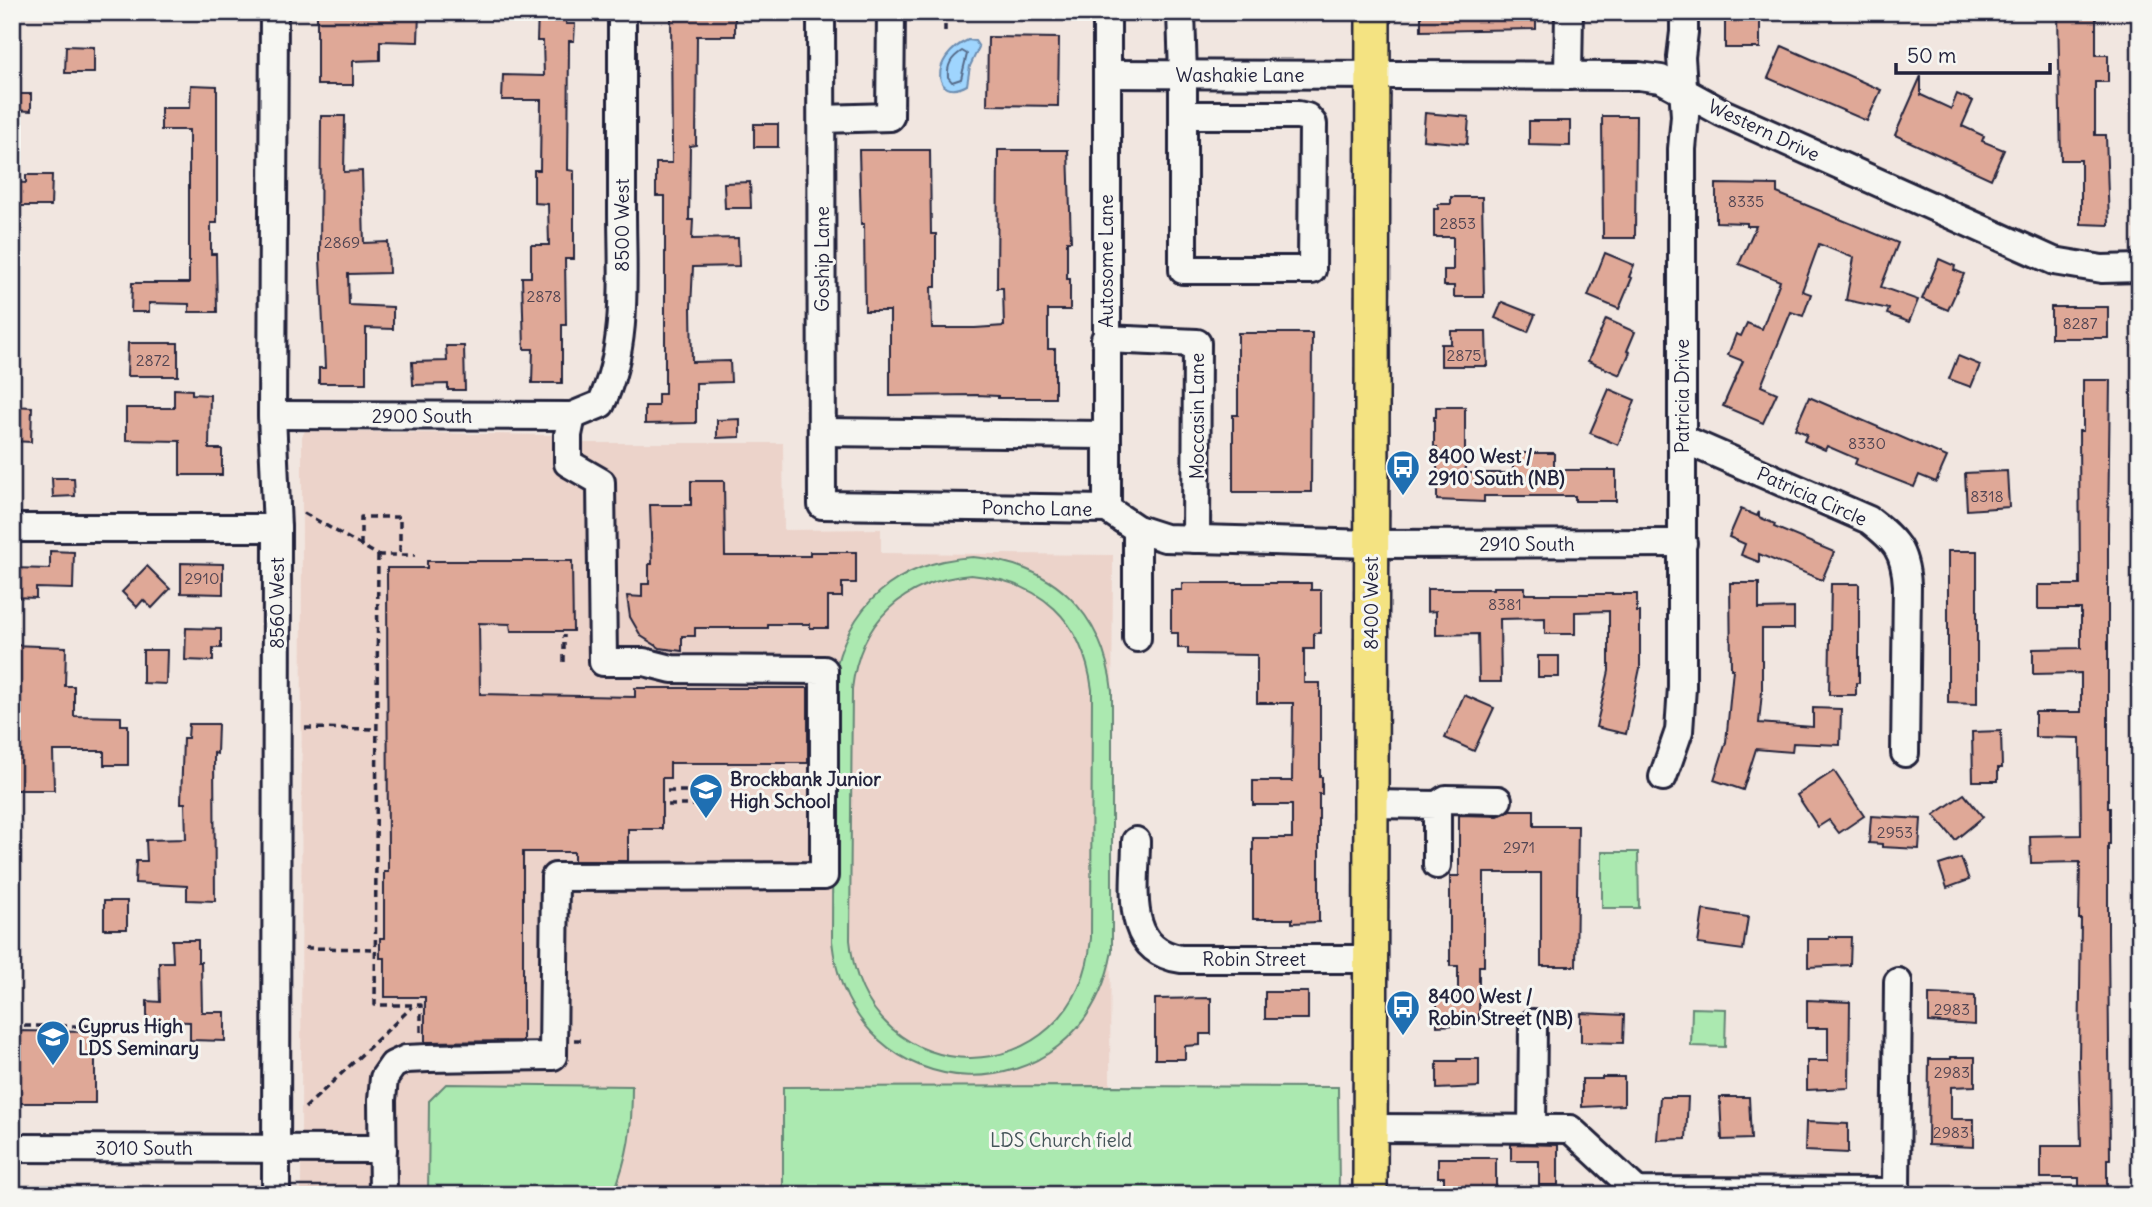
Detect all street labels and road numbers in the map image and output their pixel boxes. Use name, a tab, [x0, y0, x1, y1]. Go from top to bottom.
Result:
street label: Washakie Lane	[1176, 63, 1304, 87]
street label: Western Drive	[1705, 94, 1823, 166]
street label: 8500 West	[610, 178, 634, 272]
street label: Autosome Lane	[1094, 194, 1118, 328]
street label: Goship Lane	[810, 206, 834, 312]
street label: Patricia Drive	[1670, 339, 1694, 453]
street label: Moccasin Lane	[1185, 353, 1209, 479]
street label: 2900 South	[372, 404, 472, 428]
street label: Patricia Circle	[1753, 461, 1871, 531]
street label: Poncho Lane	[981, 495, 1093, 521]
street label: 2910 South	[1479, 532, 1575, 556]
street label: 8400 West	[1359, 556, 1383, 650]
street label: 8560 West	[265, 557, 289, 649]
street label: Robin Street	[1202, 947, 1306, 971]
street label: 3010 South	[95, 1136, 193, 1160]

